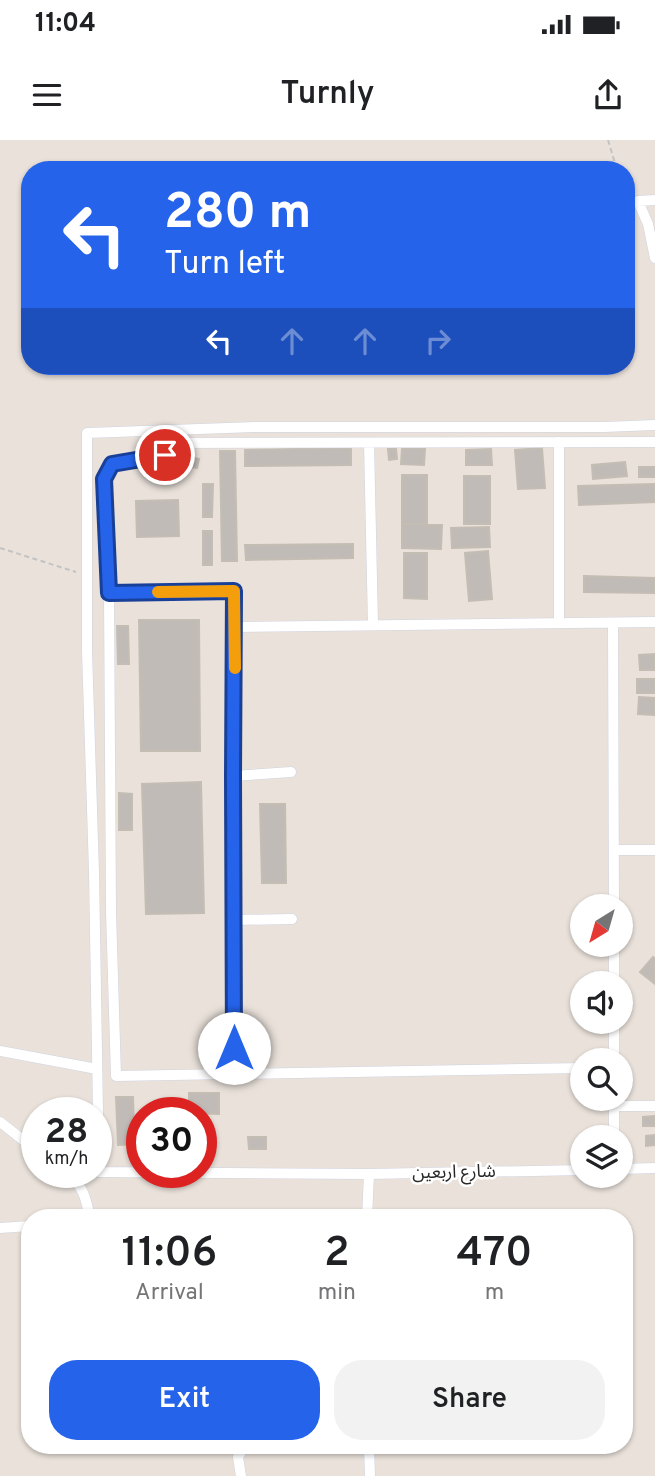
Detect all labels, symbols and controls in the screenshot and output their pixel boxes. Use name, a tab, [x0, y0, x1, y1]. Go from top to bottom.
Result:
text: 11:04	[35, 8, 96, 41]
text: Turnly	[280, 75, 375, 115]
icon: menu	[28, 76, 66, 114]
icon: share	[589, 76, 627, 114]
text: 280 m	[164, 184, 311, 246]
icon: left	[49, 189, 140, 280]
text: Turn left	[164, 245, 285, 285]
icon: left	[200, 322, 238, 360]
icon: ahead	[273, 322, 311, 360]
icon: ahead	[346, 322, 384, 360]
icon: right	[419, 322, 457, 360]
pin	[135, 425, 195, 485]
icon: arrive	[146, 436, 184, 474]
north arrow	[570, 894, 634, 957]
map controls	[570, 894, 633, 1188]
button: sound	[570, 971, 633, 1034]
position arrow	[197, 1011, 271, 1085]
button: search	[570, 1048, 633, 1111]
speed limit sign: 30	[126, 1097, 217, 1188]
text: 28	[45, 1111, 88, 1155]
button: layers	[570, 1125, 633, 1188]
text: km/h	[45, 1148, 88, 1171]
street label: شارع اربعين	[412, 1161, 496, 1186]
text: 11:06	[122, 1228, 217, 1281]
text: 2	[324, 1228, 350, 1281]
text: 470	[457, 1228, 532, 1281]
text: Arrival	[135, 1279, 204, 1308]
text: min	[318, 1279, 356, 1308]
text: m	[485, 1279, 504, 1308]
button: Exit	[49, 1360, 320, 1440]
button: Share	[334, 1360, 605, 1440]

